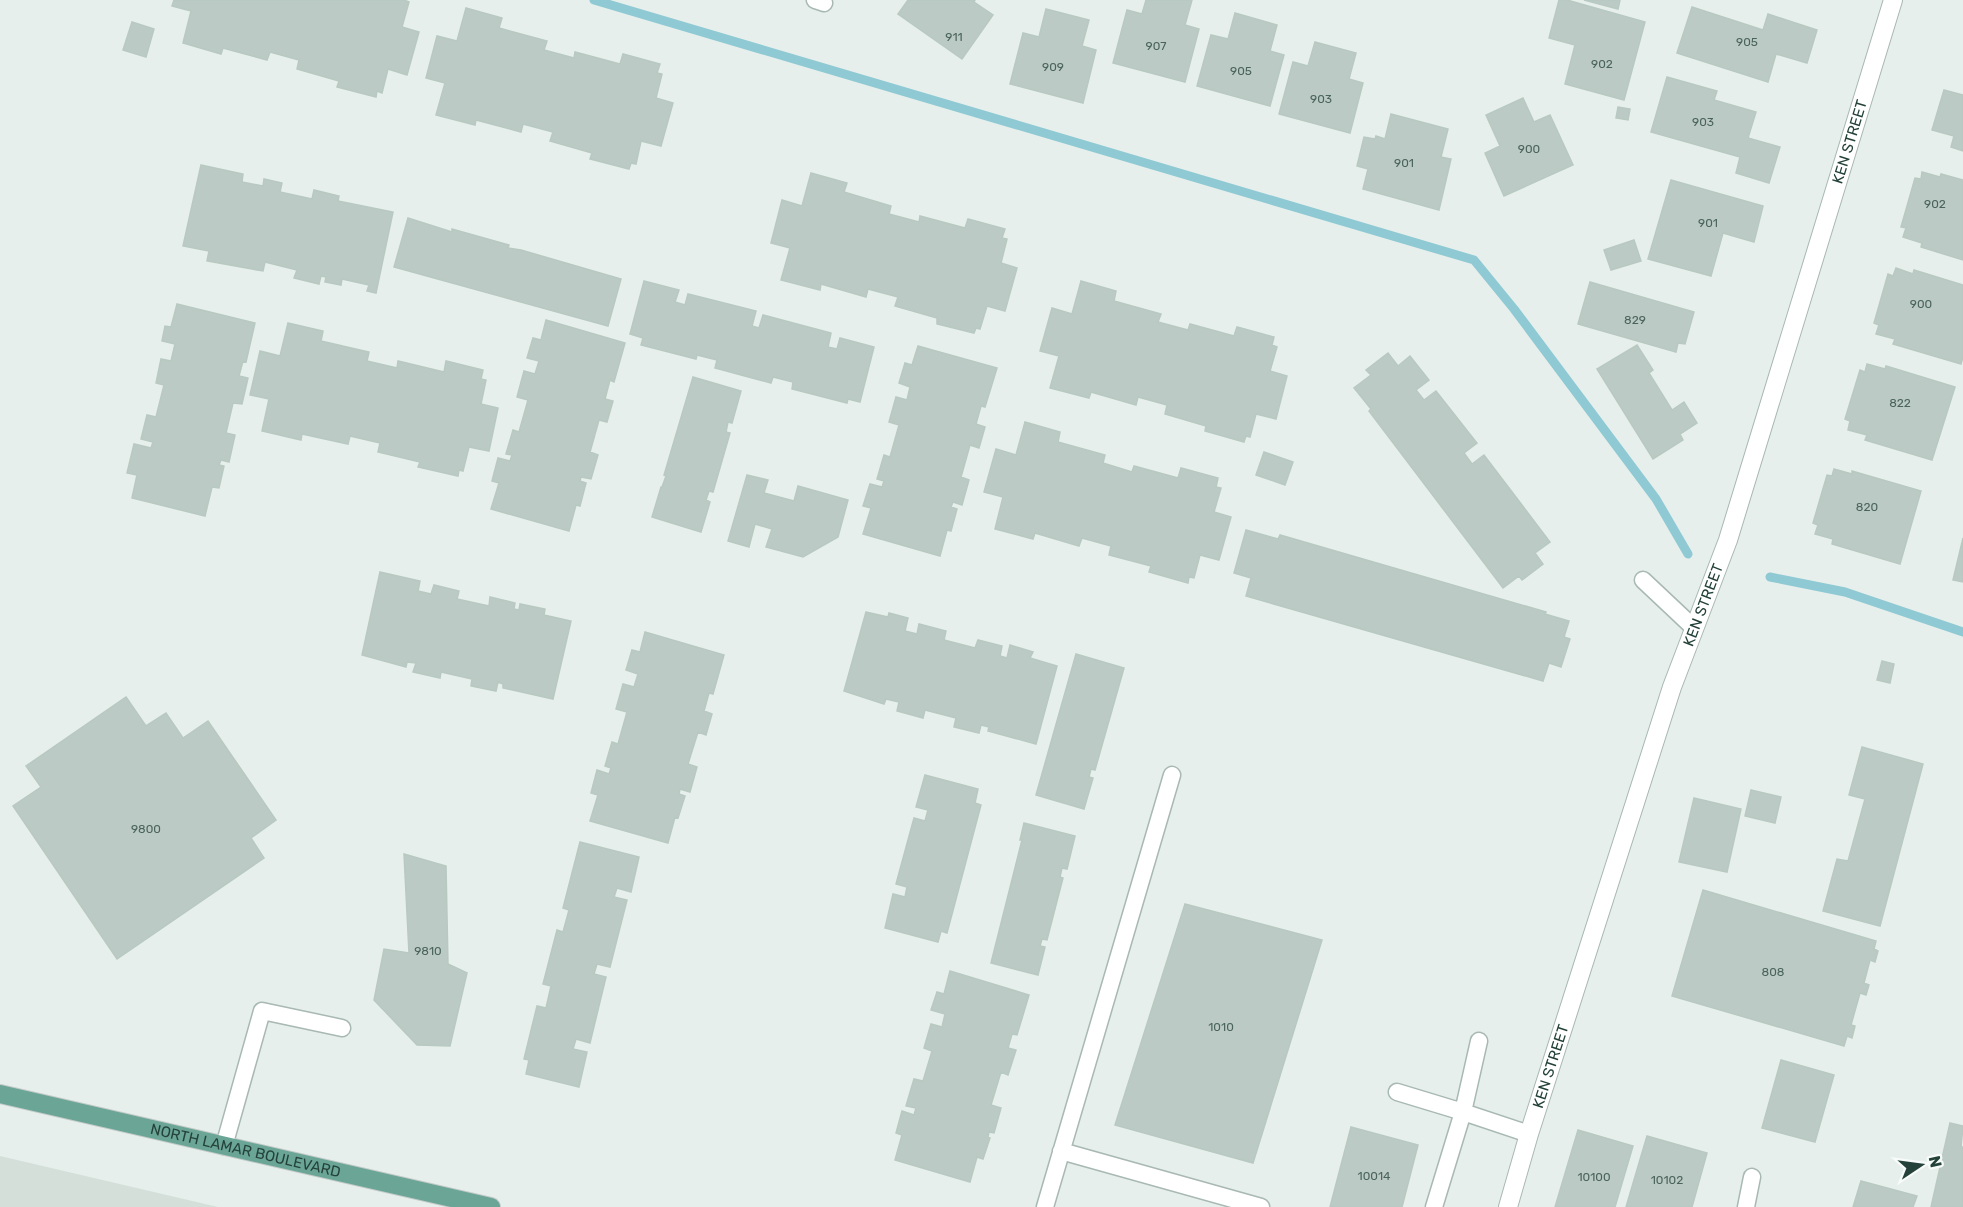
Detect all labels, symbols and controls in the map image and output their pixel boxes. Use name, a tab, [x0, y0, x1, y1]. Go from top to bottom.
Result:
house number: 911	[945, 30, 963, 44]
house number: 905	[1736, 35, 1758, 49]
house number: 907	[1146, 39, 1166, 53]
house number: 902	[1591, 57, 1613, 71]
house number: 909	[1042, 60, 1064, 74]
house number: 905	[1230, 64, 1252, 78]
house number: 903	[1310, 92, 1332, 106]
street label: KEN STREET	[1828, 97, 1871, 186]
house number: 903	[1692, 115, 1714, 129]
house number: 900	[1518, 142, 1540, 156]
house number: 901	[1394, 156, 1414, 170]
house number: 902	[1924, 197, 1946, 211]
house number: 901	[1698, 216, 1718, 230]
house number: 900	[1910, 297, 1932, 311]
house number: 829	[1624, 313, 1646, 327]
house number: 822	[1889, 396, 1911, 410]
house number: 820	[1856, 500, 1878, 514]
street label: KEN STREET	[1679, 561, 1727, 649]
house number: 9800	[131, 822, 161, 836]
house number: 9810	[414, 944, 442, 958]
house number: 808	[1762, 965, 1784, 979]
house number: 1010	[1208, 1020, 1234, 1034]
street label: KEN STREET	[1529, 1022, 1573, 1110]
street label: NORTH LAMAR BOULEVARD	[149, 1120, 343, 1181]
north arrow	[1891, 1135, 1951, 1195]
text: N	[1925, 1154, 1946, 1169]
house number: 10014	[1358, 1169, 1391, 1183]
house number: 10100	[1577, 1170, 1611, 1184]
house number: 10102	[1651, 1173, 1683, 1187]

